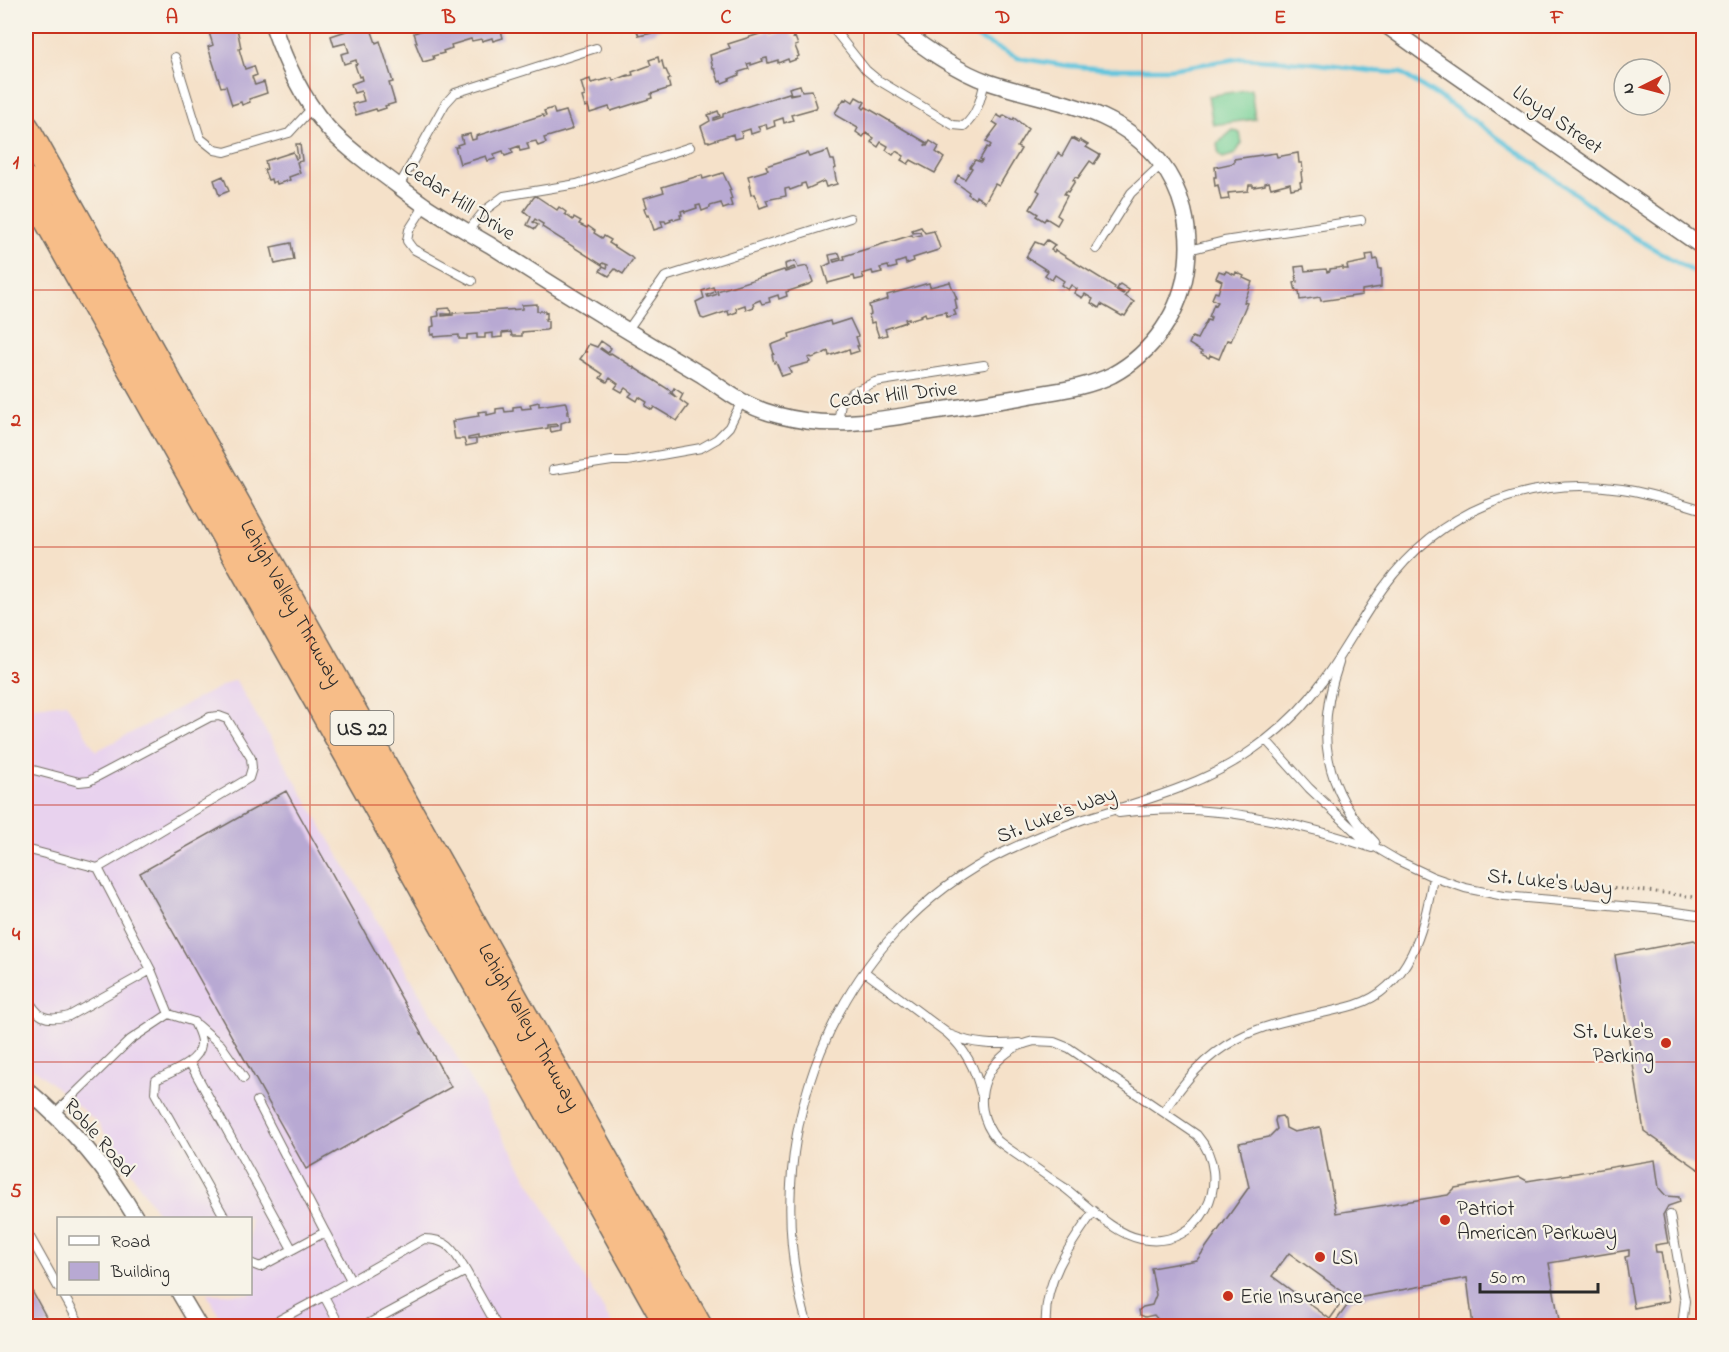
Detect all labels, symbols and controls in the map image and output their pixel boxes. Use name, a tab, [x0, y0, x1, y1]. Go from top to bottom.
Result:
text: A	[166, 4, 178, 33]
text: B	[441, 4, 456, 33]
text: C	[721, 4, 732, 33]
text: D	[995, 4, 1010, 33]
text: E	[1274, 4, 1286, 33]
text: F	[1550, 4, 1564, 33]
north arrow	[1612, 57, 1672, 117]
street label: Lloyd Street	[1504, 78, 1608, 165]
text: N	[1617, 82, 1642, 95]
text: 1	[13, 149, 20, 178]
street label: Cedar Hill Drive	[397, 154, 521, 249]
street label: Cedar Hill Drive	[828, 374, 959, 418]
text: 2	[10, 407, 21, 436]
street label: Lehigh Valley Thruway	[231, 515, 349, 693]
text: 3	[11, 664, 20, 693]
road number: US 22	[330, 711, 394, 745]
street label: St. Luke's Way	[993, 779, 1122, 854]
street label: St. Luke's Way	[1485, 861, 1614, 906]
text: 4	[12, 921, 21, 950]
street label: Lehigh Valley Thruway	[469, 938, 587, 1117]
place label: St. Luke's Parking	[1573, 1018, 1654, 1074]
marker: St. Luke's Parking	[1659, 1036, 1673, 1050]
street label: Roble Road	[56, 1092, 142, 1185]
text: 5	[10, 1178, 22, 1207]
place label: Patriot American Parkway	[1457, 1195, 1617, 1251]
marker: Patriot American Parkway	[1438, 1213, 1452, 1227]
legend	[57, 1217, 252, 1295]
text: Road	[111, 1230, 150, 1256]
place label: LSI	[1332, 1244, 1358, 1274]
marker: LSI	[1313, 1250, 1327, 1264]
scale bar	[1480, 1256, 1598, 1294]
text: Building	[110, 1260, 170, 1287]
text: 50 m	[1489, 1266, 1526, 1292]
place label: Erie Insurance	[1240, 1283, 1363, 1313]
marker: Erie Insurance	[1221, 1289, 1235, 1303]

